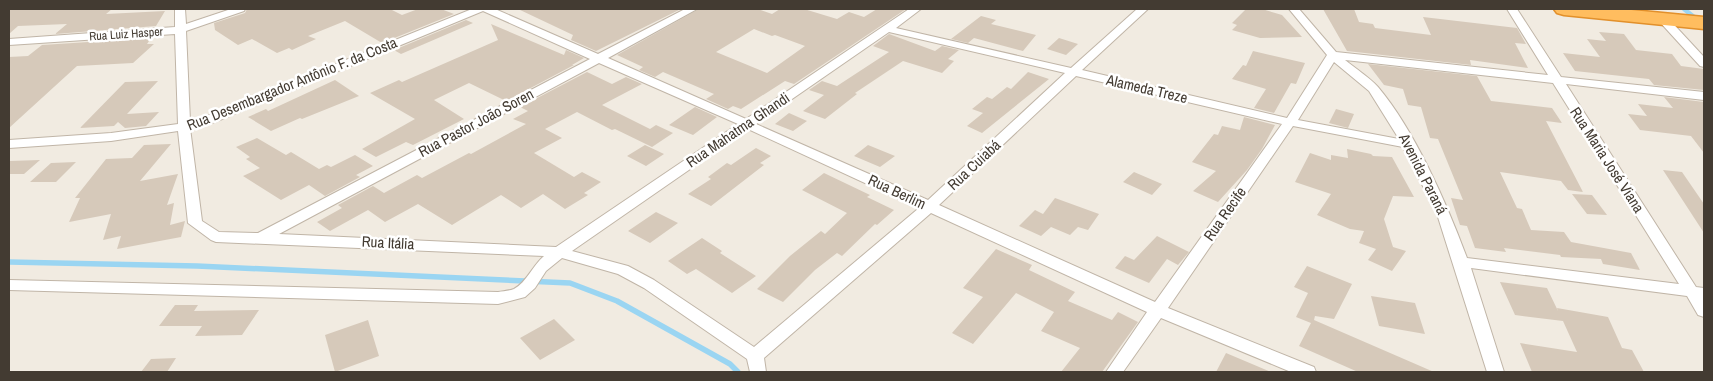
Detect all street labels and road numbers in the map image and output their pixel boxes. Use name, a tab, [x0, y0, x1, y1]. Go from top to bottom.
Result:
street label: Rua Luiz Hasper	[89, 23, 164, 45]
street label: Rua Desembargador Antônio F. da Costa	[184, 32, 400, 135]
street label: Alameda Treze	[1103, 69, 1190, 108]
street label: Rua Pastor João Soren	[414, 83, 537, 162]
street label: Rua Mahatma Ghandi	[682, 87, 794, 172]
street label: Rua Maria José Viana	[1565, 103, 1650, 217]
street label: Avenida Paraná	[1394, 129, 1453, 218]
street label: Rua Cuiabá	[942, 134, 1005, 195]
street label: Rua Berlim	[865, 169, 930, 214]
street label: Rua Recife	[1198, 182, 1251, 245]
street label: Rua Itália	[361, 231, 415, 254]

